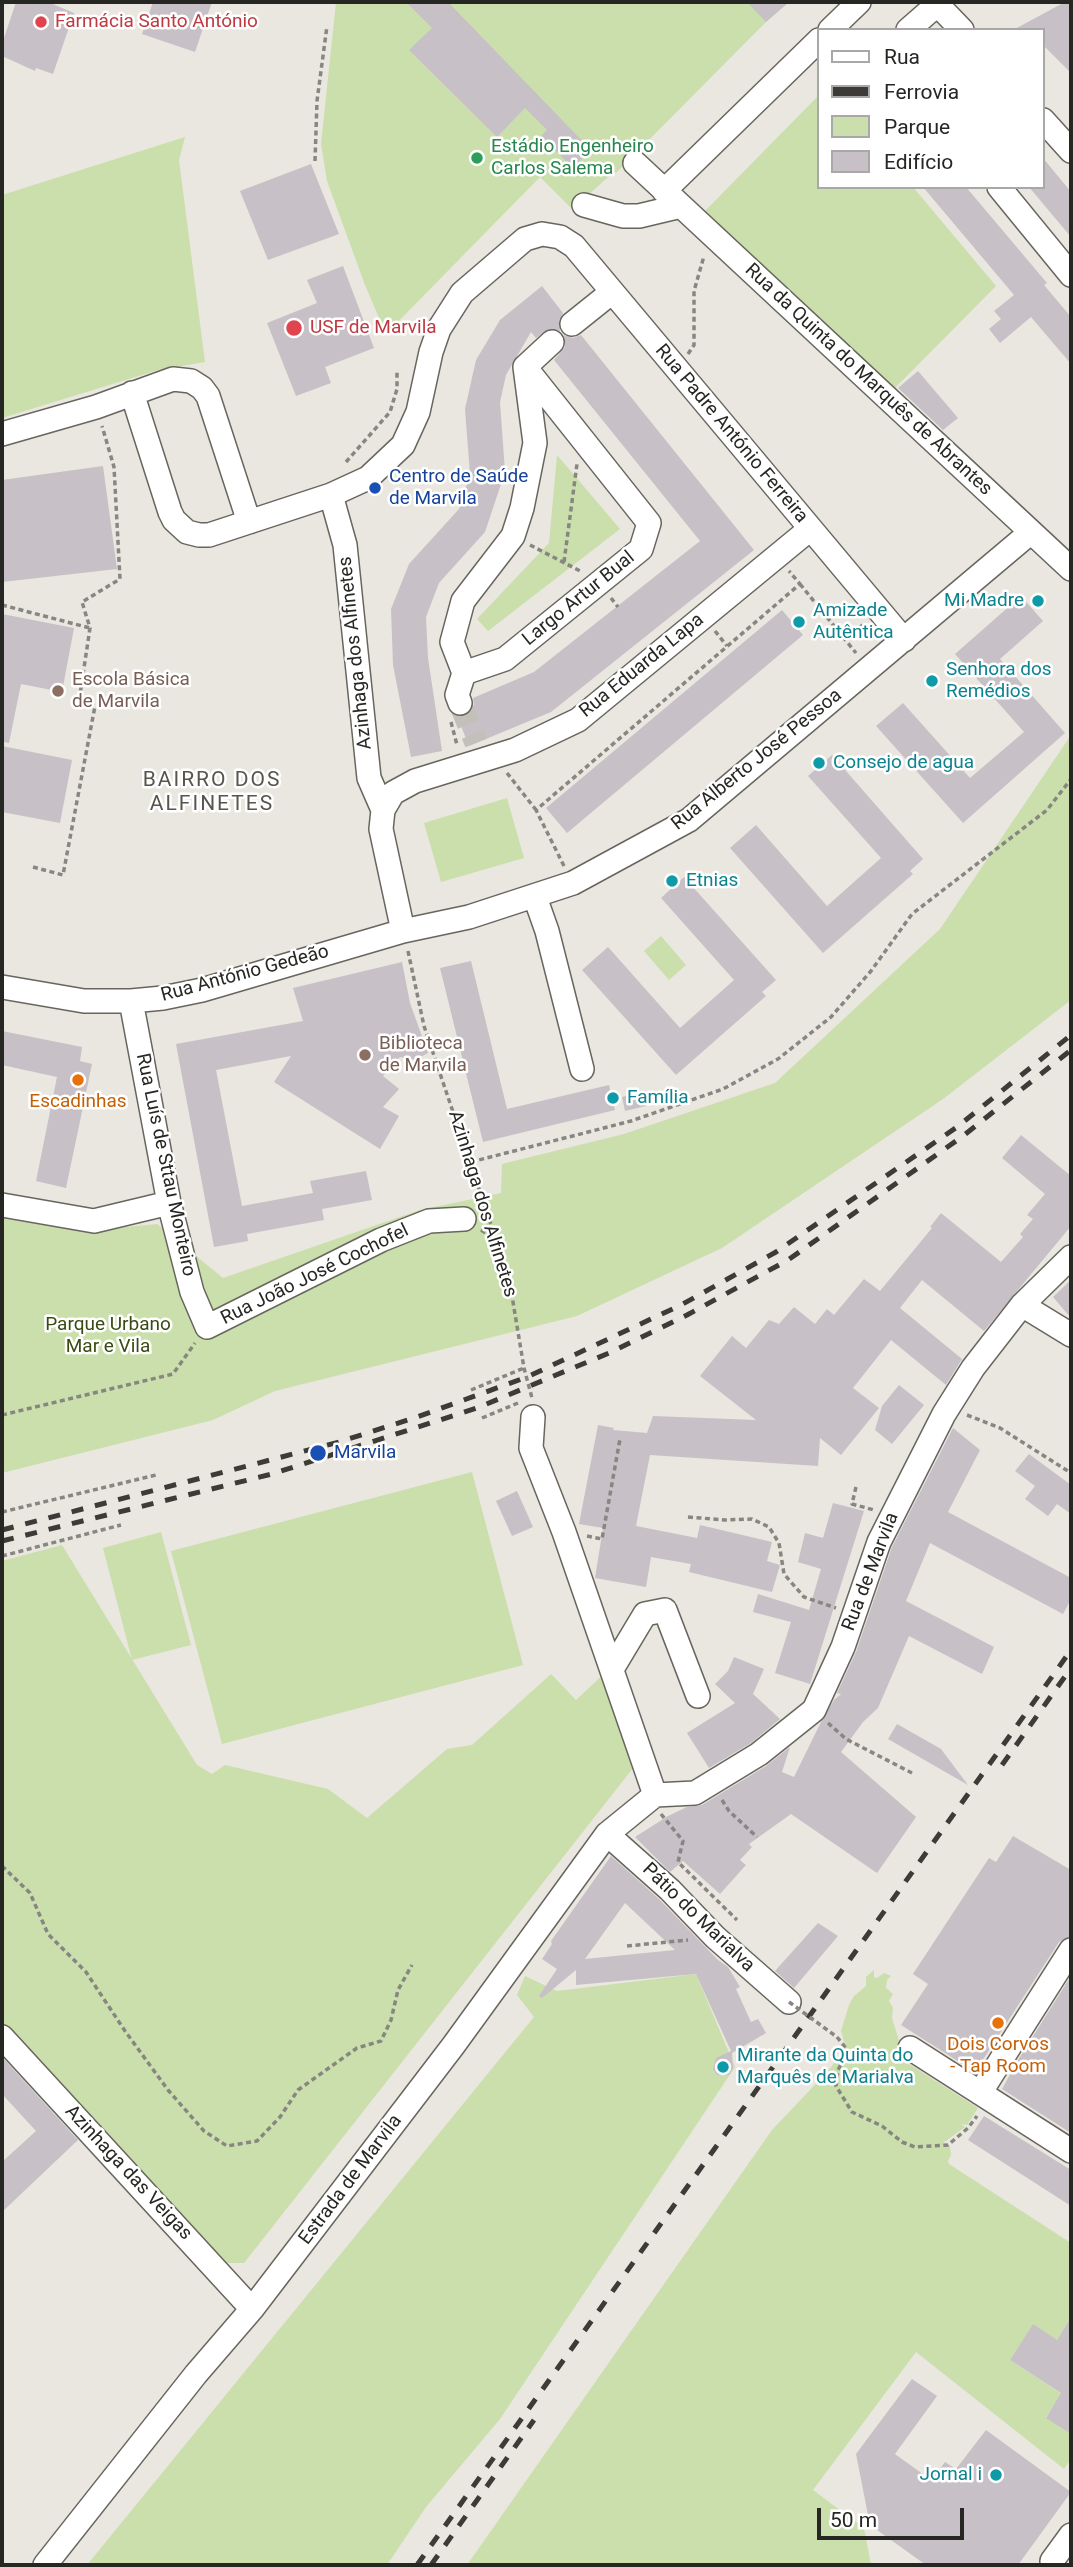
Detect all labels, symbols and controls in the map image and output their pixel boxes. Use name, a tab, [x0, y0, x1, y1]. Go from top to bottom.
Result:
place label: Farmácia Santo António	[55, 11, 258, 33]
marker: Farmácia Santo António	[33, 14, 49, 30]
legend	[818, 28, 1045, 189]
text: Rua	[884, 45, 920, 69]
text: Ferrovia	[884, 80, 959, 104]
text: Parque	[884, 115, 950, 139]
place label: Estádio Engenheiro Carlos Salema	[491, 136, 654, 180]
marker: Estádio Engenheiro Carlos Salema	[469, 150, 485, 166]
text: Edifício	[884, 150, 953, 174]
street label: Rua da Quinta do Marquês de Abrantes	[740, 259, 996, 501]
place label: USF de Marvila	[310, 317, 437, 339]
marker: USF de Marvila	[284, 318, 304, 338]
street label: Rua Padre António Ferreira	[650, 340, 812, 528]
place label: Centro de Saúde de Marvila	[389, 466, 528, 510]
marker: Centro de Saúde de Marvila	[367, 480, 383, 496]
street label: Largo Artur Bual	[518, 547, 640, 651]
street label: Azinhaga dos Alfinetes	[335, 555, 377, 751]
place label: Mi Madre	[944, 590, 1024, 612]
marker: Mi Madre	[1030, 593, 1046, 609]
place label: Amizade Autêntica	[813, 600, 894, 644]
street label: Rua Eduarda Lapa	[575, 609, 709, 723]
marker: Amizade Autêntica	[791, 614, 807, 630]
place label: Senhora dos Remédios	[946, 659, 1052, 703]
place label: Escola Básica de Marvila	[72, 669, 190, 713]
marker: Senhora dos Remédios	[924, 673, 940, 689]
marker: Escola Básica de Marvila	[50, 683, 66, 699]
street label: Rua Alberto José Pessoa	[667, 684, 847, 836]
place label: Consejo de agua	[833, 752, 974, 774]
marker: Consejo de agua	[811, 755, 827, 771]
district label: BAIRRO DOS ALFINETES	[144, 768, 280, 818]
place label: Etnias	[686, 870, 738, 892]
marker: Etnias	[664, 873, 680, 889]
street label: Rua António Gedeão	[159, 941, 331, 1007]
place label: Biblioteca de Marvila	[379, 1033, 467, 1077]
marker: Biblioteca de Marvila	[357, 1047, 373, 1063]
street label: Rua Luís de Sttau Monteiro	[130, 1051, 200, 1279]
marker: Escadinhas	[70, 1072, 86, 1088]
place label: Família	[627, 1087, 688, 1109]
marker: Família	[605, 1090, 621, 1106]
place label: Escadinhas	[29, 1091, 127, 1113]
street label: Azinhaga dos Alfinetes	[443, 1108, 521, 1300]
street label: Rua João José Cochofel	[217, 1220, 413, 1330]
park label: Parque Urbano Mar e Vila	[45, 1314, 171, 1358]
place label: Marvila	[334, 1442, 396, 1464]
marker: Marvila	[308, 1443, 328, 1463]
street label: Rua de Marvila	[838, 1510, 904, 1634]
street label: Pátio do Marialva	[637, 1859, 759, 1977]
marker: Dois Corvos - Tap Room	[990, 2015, 1006, 2031]
place label: Dois Corvos - Tap Room	[947, 2034, 1049, 2078]
place label: Mirante da Quinta do Marquês de Marialva	[737, 2045, 914, 2089]
marker: Mirante da Quinta do Marquês de Marialva	[715, 2059, 731, 2075]
street label: Azinhaga das Veigas	[60, 2101, 196, 2245]
street label: Estrada de Marvila	[295, 2111, 407, 2249]
place label: Jornal i	[919, 2464, 982, 2486]
marker: Jornal i	[988, 2467, 1004, 2483]
scale bar	[821, 2494, 968, 2538]
text: 50 m	[830, 2508, 877, 2532]

